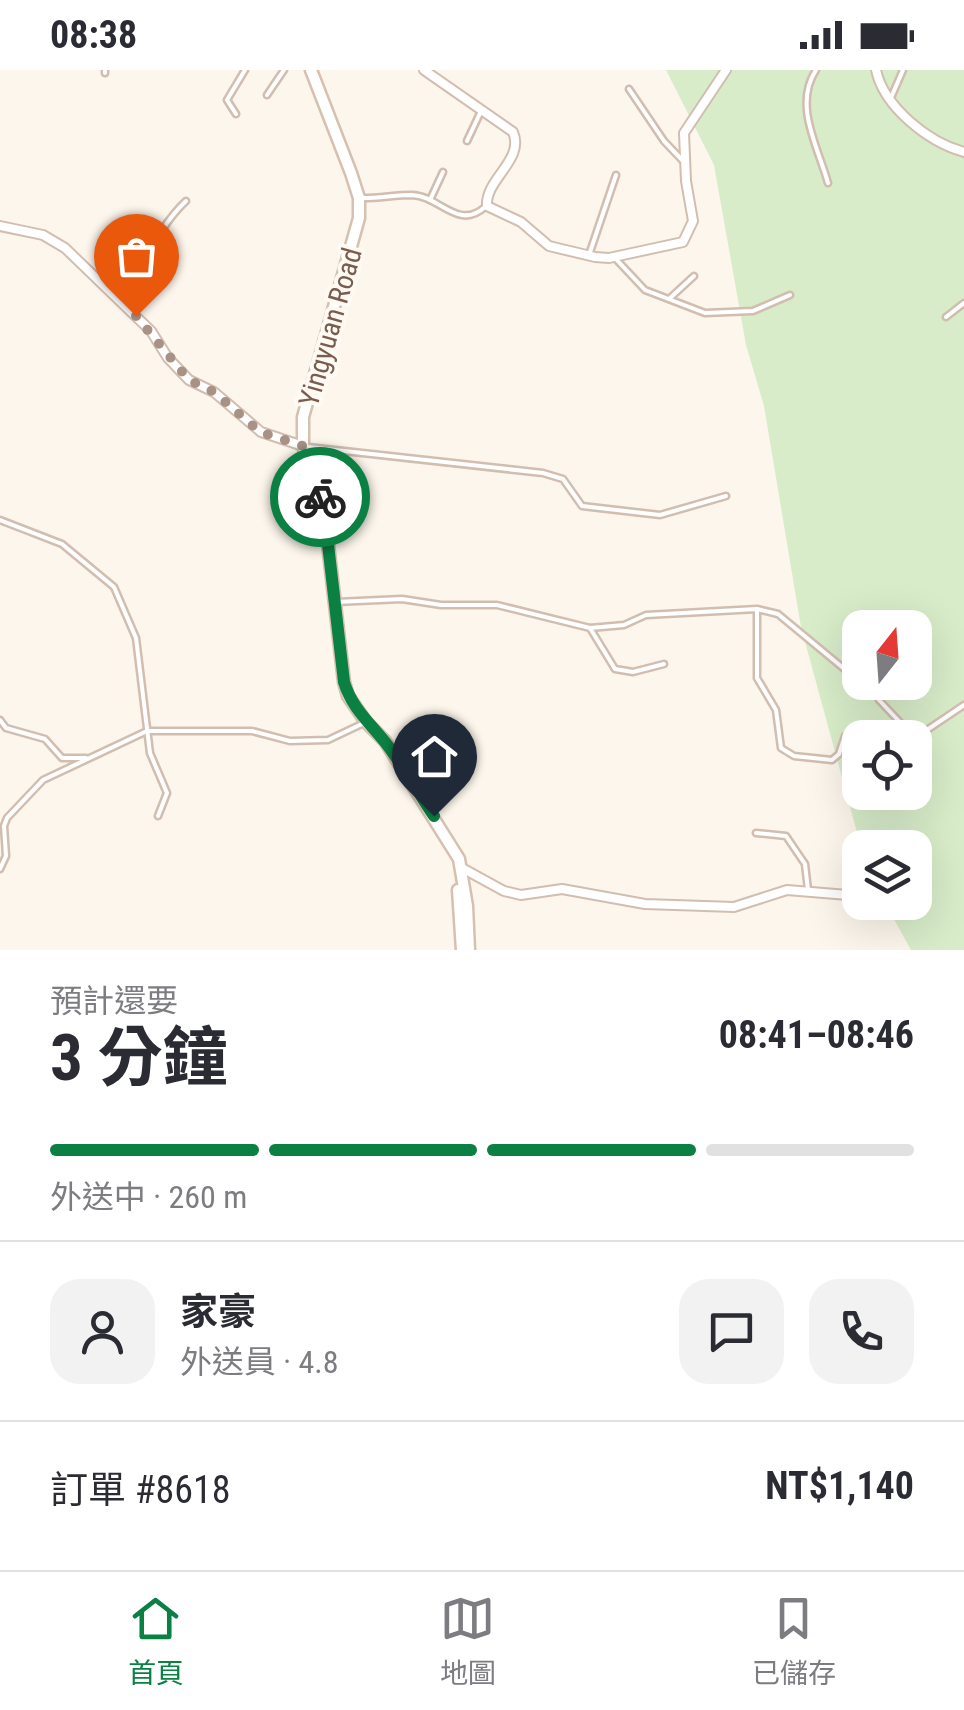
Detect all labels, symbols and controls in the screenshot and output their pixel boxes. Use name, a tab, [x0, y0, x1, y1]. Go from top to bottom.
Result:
text: 08:38	[50, 13, 137, 57]
pin	[94, 214, 179, 317]
icon: bag	[109, 229, 164, 284]
street label: Yingyuan Road	[292, 244, 369, 410]
courier	[270, 447, 370, 547]
icon: bike	[293, 470, 348, 525]
north arrow	[842, 610, 932, 700]
map controls	[842, 610, 932, 920]
pin	[392, 714, 477, 817]
button: locate	[842, 720, 932, 810]
icon: home	[407, 729, 462, 784]
button: layers	[842, 830, 932, 920]
text: 預計還要	[50, 982, 178, 1020]
text: 08:41–08:46	[719, 1013, 914, 1057]
text: 3 分鐘	[50, 1020, 228, 1096]
text: 外送中 · 260 m	[50, 1178, 247, 1216]
button: person	[50, 1279, 155, 1384]
button: chat	[679, 1279, 784, 1384]
button: phone	[809, 1279, 914, 1384]
text: 家豪	[180, 1290, 256, 1334]
text: 外送員 · 4.8	[180, 1343, 339, 1381]
text: NT$1,140	[765, 1464, 914, 1508]
text: 訂單 #8618	[50, 1468, 231, 1512]
tab: 首頁	[128, 1591, 184, 1691]
tab: 地圖	[440, 1591, 496, 1691]
tab: 已儲存	[752, 1591, 836, 1691]

